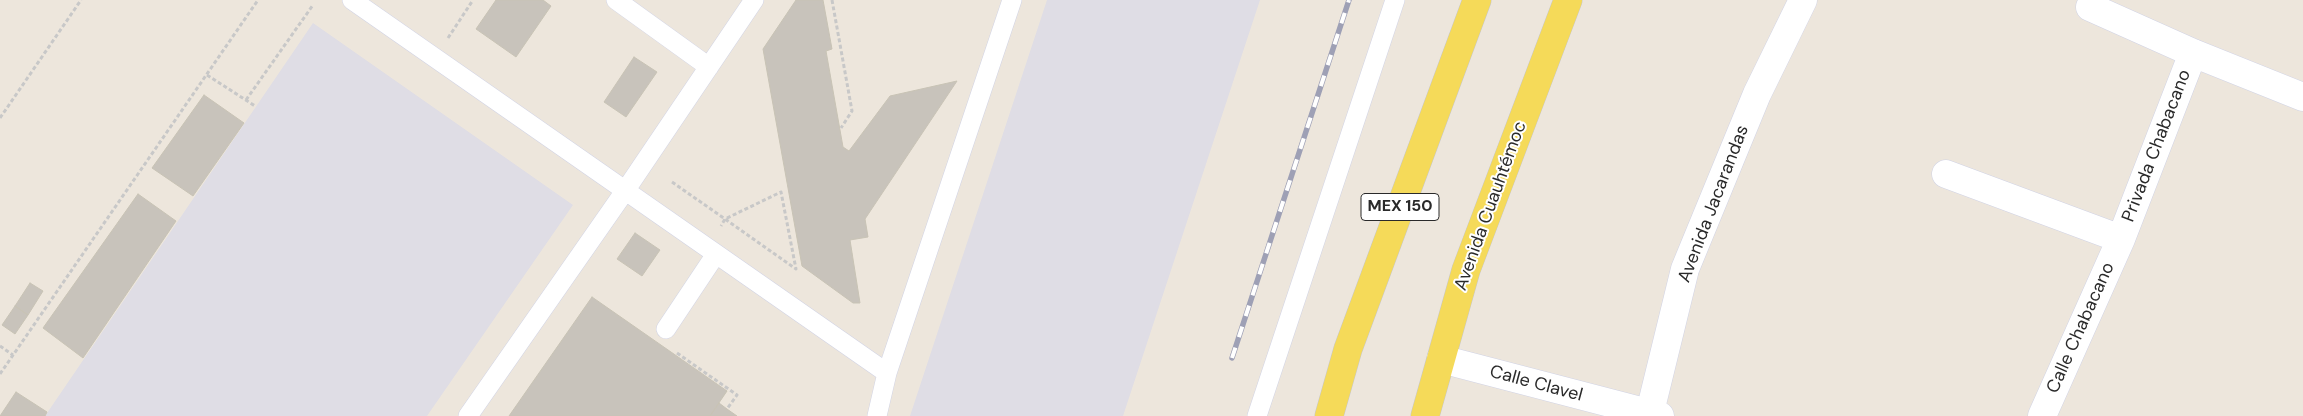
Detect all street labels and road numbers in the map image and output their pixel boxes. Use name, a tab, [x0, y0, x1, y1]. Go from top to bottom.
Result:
street label: Privada Chabacano	[2118, 67, 2196, 225]
street label: Avenida Cuauhtémoc	[1450, 118, 1532, 294]
street label: Avenida Jacarandas	[1674, 122, 1754, 286]
road number: MEX 150	[1361, 193, 1439, 220]
street label: Calle Chabacano	[2042, 259, 2120, 397]
street label: Calle Clavel	[1487, 361, 1585, 407]

